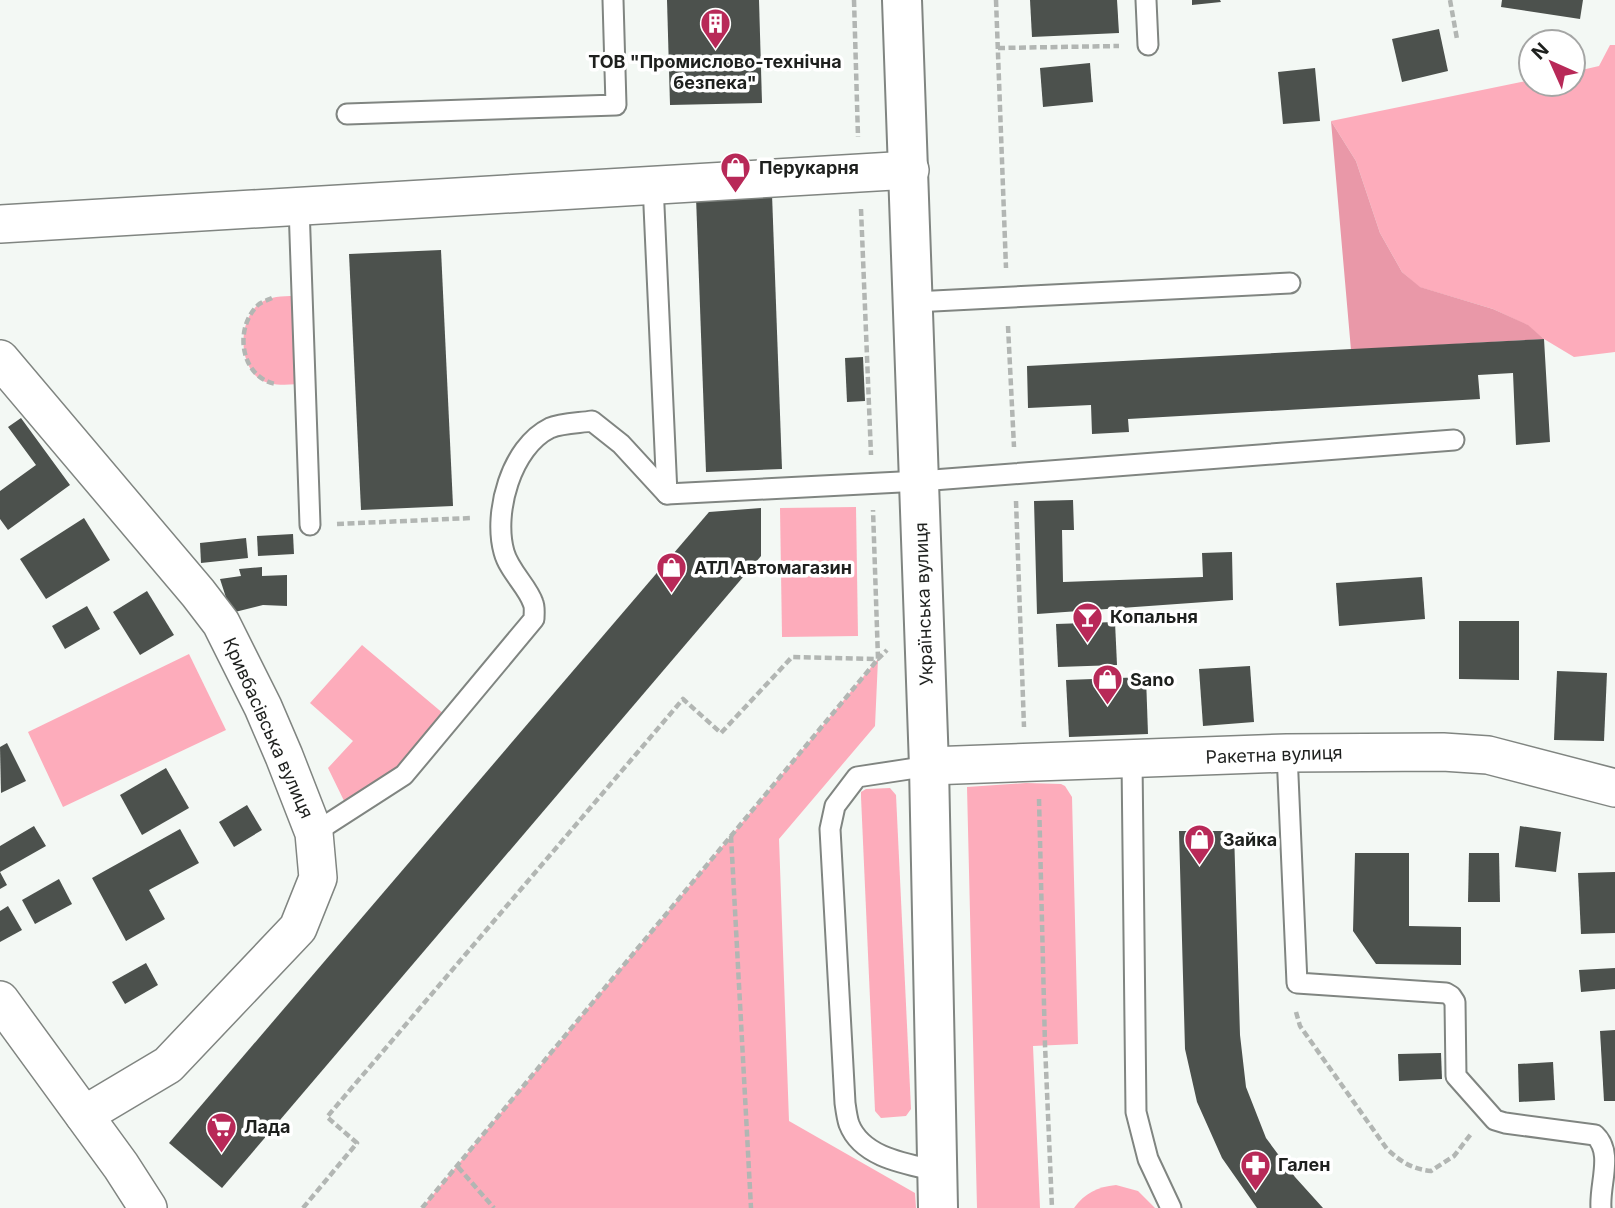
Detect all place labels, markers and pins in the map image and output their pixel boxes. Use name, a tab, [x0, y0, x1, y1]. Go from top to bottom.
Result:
building icon: ТОВ "Промислово-технічна безпека"	[698, 7, 732, 51]
place label: ТОВ "Промислово-технічна безпека"	[588, 51, 842, 93]
shop icon: Перукарня	[719, 151, 753, 195]
place label: Перукарня	[759, 157, 859, 178]
shop icon: АТЛ Автомагазин	[654, 551, 688, 595]
place label: АТЛ Автомагазин	[694, 557, 852, 578]
bar icon: Копальня	[1070, 600, 1104, 644]
place label: Копальня	[1110, 606, 1198, 627]
shop icon: Sano	[1090, 663, 1124, 707]
place label: Sano	[1130, 669, 1174, 690]
shop icon: Зайка	[1183, 823, 1217, 867]
place label: Зайка	[1223, 829, 1277, 850]
supermarket icon: Лада	[204, 1110, 238, 1154]
place label: Лада	[244, 1116, 290, 1137]
pharmacy icon: Гален	[1238, 1148, 1272, 1192]
place label: Гален	[1278, 1154, 1330, 1175]

